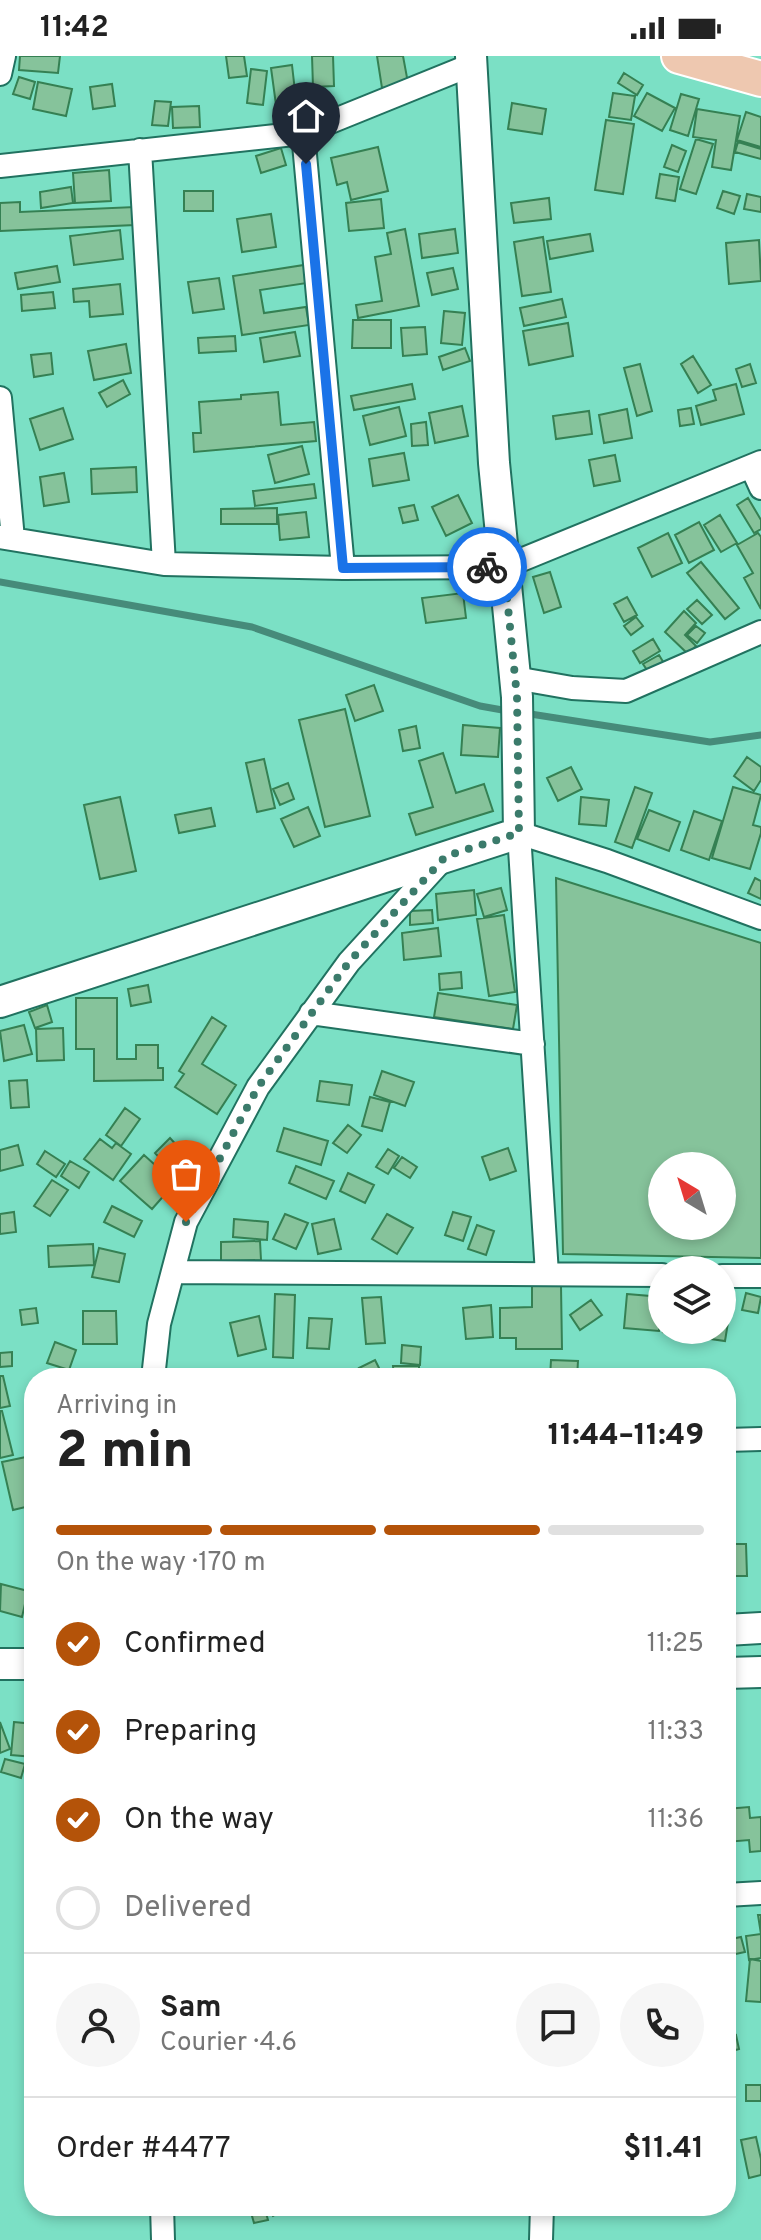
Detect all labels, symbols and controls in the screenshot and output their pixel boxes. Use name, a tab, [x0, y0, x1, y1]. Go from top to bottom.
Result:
text: 11:42	[40, 10, 109, 47]
pin	[272, 82, 340, 164]
icon: home	[284, 94, 328, 138]
courier	[447, 527, 527, 607]
icon: bike	[465, 545, 509, 589]
pin	[152, 1140, 220, 1222]
icon: bag	[164, 1152, 208, 1196]
north arrow	[648, 1152, 736, 1240]
map controls	[648, 1152, 736, 1344]
button: layers	[648, 1256, 736, 1344]
text: Arriving in	[56, 1390, 177, 1423]
text: 11:44–11:49	[548, 1418, 704, 1455]
text: 2 min	[56, 1420, 194, 1486]
text: On the way · 170 m	[56, 1547, 265, 1580]
icon: check	[56, 1622, 100, 1666]
text: Confirmed	[124, 1626, 266, 1663]
text: 11:25	[647, 1628, 704, 1661]
icon: check	[56, 1710, 100, 1754]
text: Preparing	[124, 1714, 257, 1751]
text: 11:33	[647, 1716, 704, 1749]
icon: check	[56, 1798, 100, 1842]
text: On the way	[124, 1802, 274, 1839]
text: 11:36	[648, 1804, 704, 1837]
text: Delivered	[124, 1890, 252, 1927]
button: person	[56, 1983, 140, 2067]
button: chat	[516, 1983, 600, 2067]
button: phone	[620, 1983, 704, 2067]
text: Sam	[160, 1990, 222, 2027]
text: Courier · 4.6	[160, 2027, 297, 2060]
text: Order #4477	[56, 2131, 231, 2168]
text: $11.41	[623, 2131, 704, 2168]

